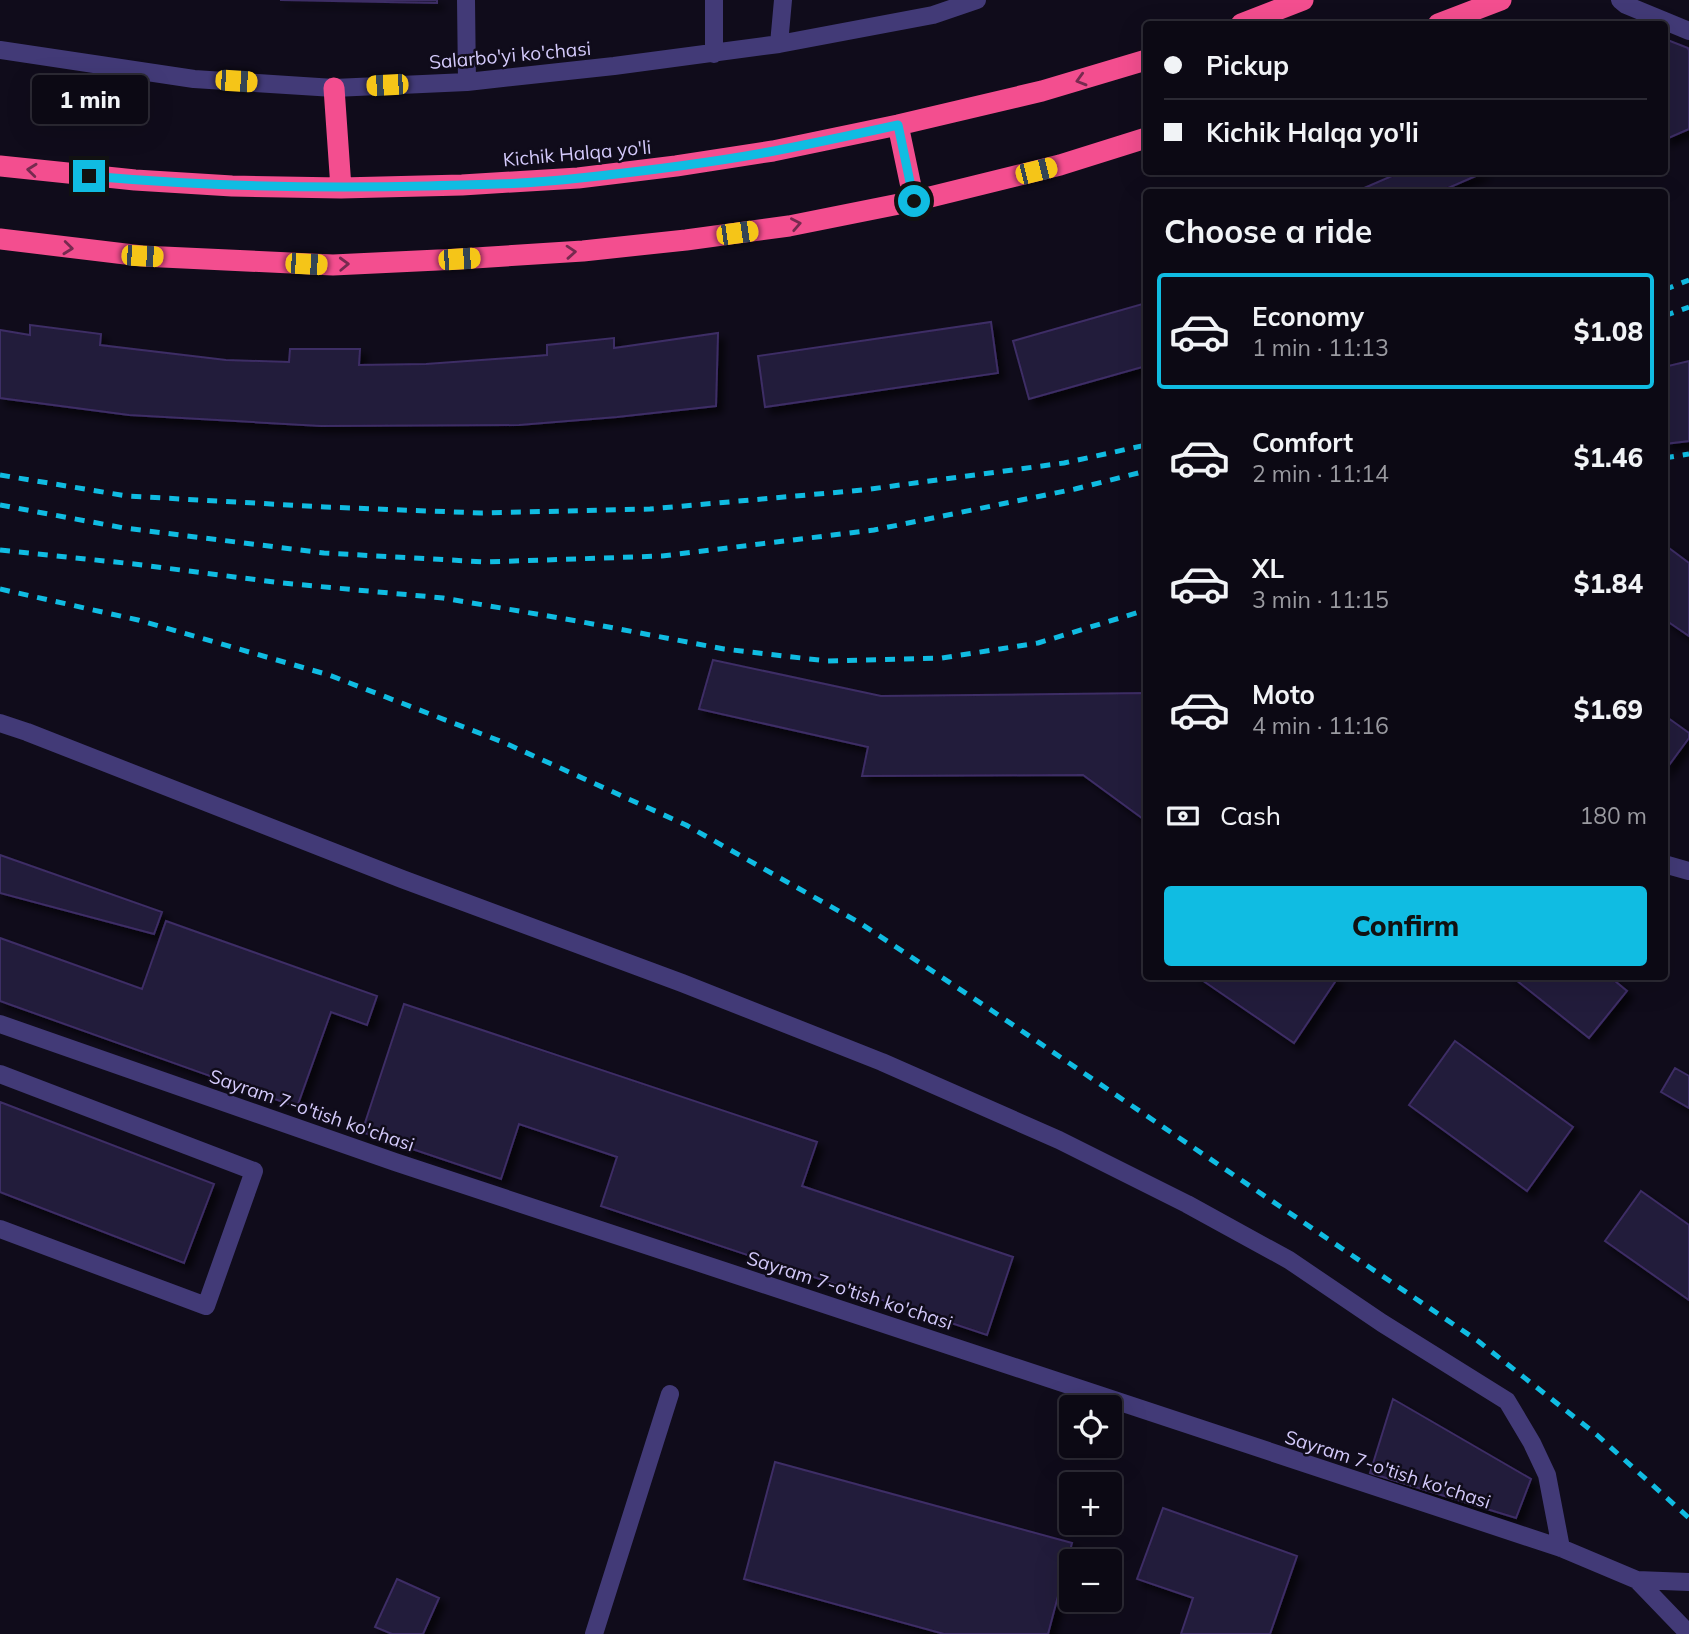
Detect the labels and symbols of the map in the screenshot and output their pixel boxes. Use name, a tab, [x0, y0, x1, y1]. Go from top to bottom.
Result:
street label: Salarbo'yi ko'chasi	[428, 36, 592, 74]
car	[215, 69, 258, 93]
one-way arrow	[1075, 72, 1087, 87]
car	[366, 73, 409, 97]
callout: 1 min	[31, 74, 147, 124]
street label: Kichik Halqa yo'li	[502, 135, 652, 171]
car	[1014, 156, 1059, 186]
route end	[73, 160, 105, 192]
one-way arrow	[26, 163, 37, 178]
route start	[898, 185, 930, 217]
one-way arrow	[790, 217, 802, 232]
car	[715, 220, 760, 246]
one-way arrow	[63, 240, 74, 255]
car	[121, 244, 164, 268]
one-way arrow	[565, 245, 576, 260]
car	[438, 247, 481, 271]
car	[285, 252, 328, 276]
one-way arrow	[338, 257, 349, 272]
street label: Sayram 7-o'tish ko'chasi	[206, 1064, 418, 1156]
street label: Sayram 7-o'tish ko'chasi	[744, 1245, 956, 1335]
street label: Sayram 7-o'tish ko'chasi	[1282, 1424, 1494, 1514]

